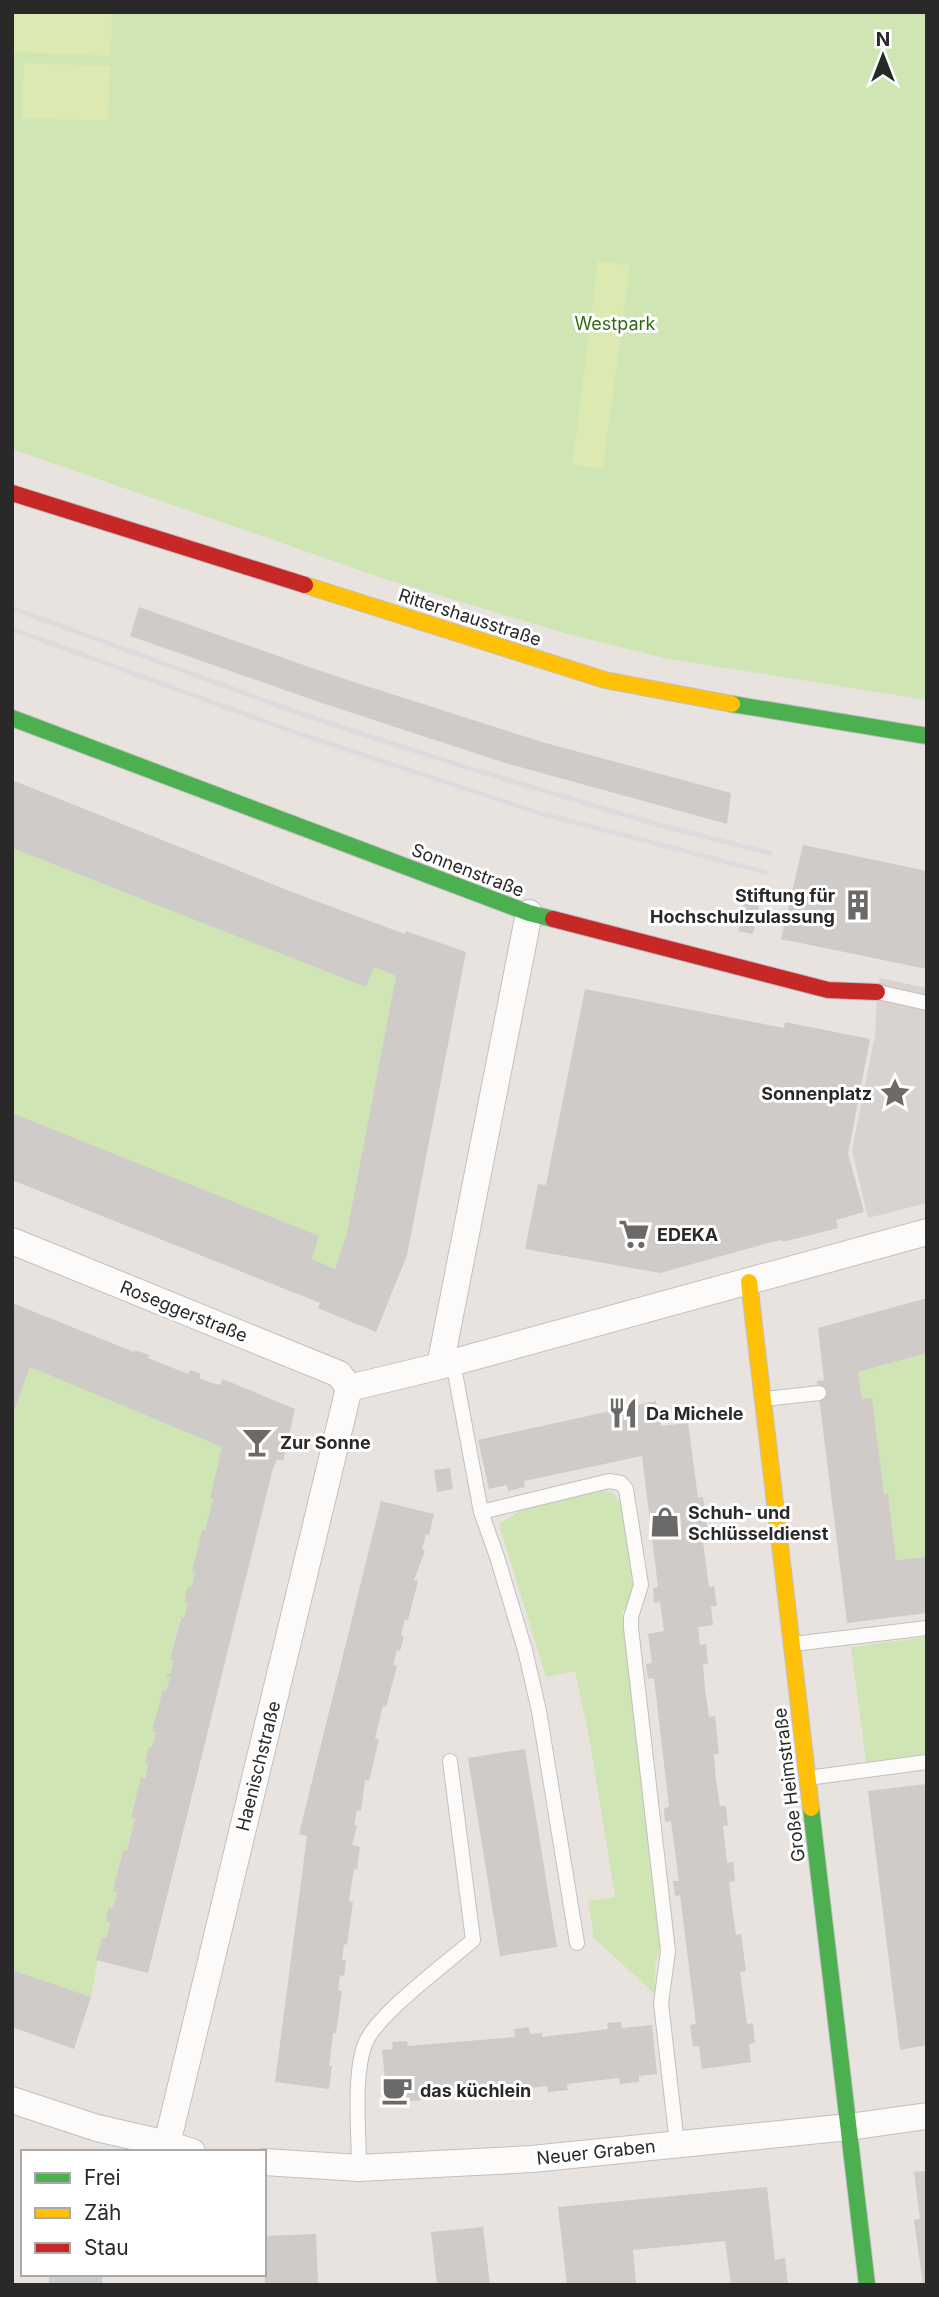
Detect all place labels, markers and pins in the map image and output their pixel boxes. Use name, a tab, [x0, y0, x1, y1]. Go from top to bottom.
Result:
place label: Stiftung für Hochschulzulassung	[650, 885, 835, 927]
building icon: Stiftung für Hochschulzulassung	[841, 888, 875, 922]
place icon: Sonnenplatz	[878, 1076, 912, 1110]
place label: Sonnenplatz	[761, 1083, 872, 1104]
supermarket icon: EDEKA	[617, 1217, 651, 1251]
place label: EDEKA	[657, 1224, 718, 1245]
restaurant icon: Da Michele	[606, 1396, 640, 1430]
place label: Da Michele	[646, 1403, 744, 1424]
bar icon: Zur Sonne	[240, 1425, 274, 1459]
place label: Zur Sonne	[280, 1432, 371, 1453]
place label: Schuh- und Schlüsseldienst	[688, 1502, 829, 1544]
shop icon: Schuh- und Schlüsseldienst	[648, 1505, 682, 1539]
cafe icon: das küchlein	[380, 2073, 414, 2107]
place label: das küchlein	[420, 2080, 531, 2101]

